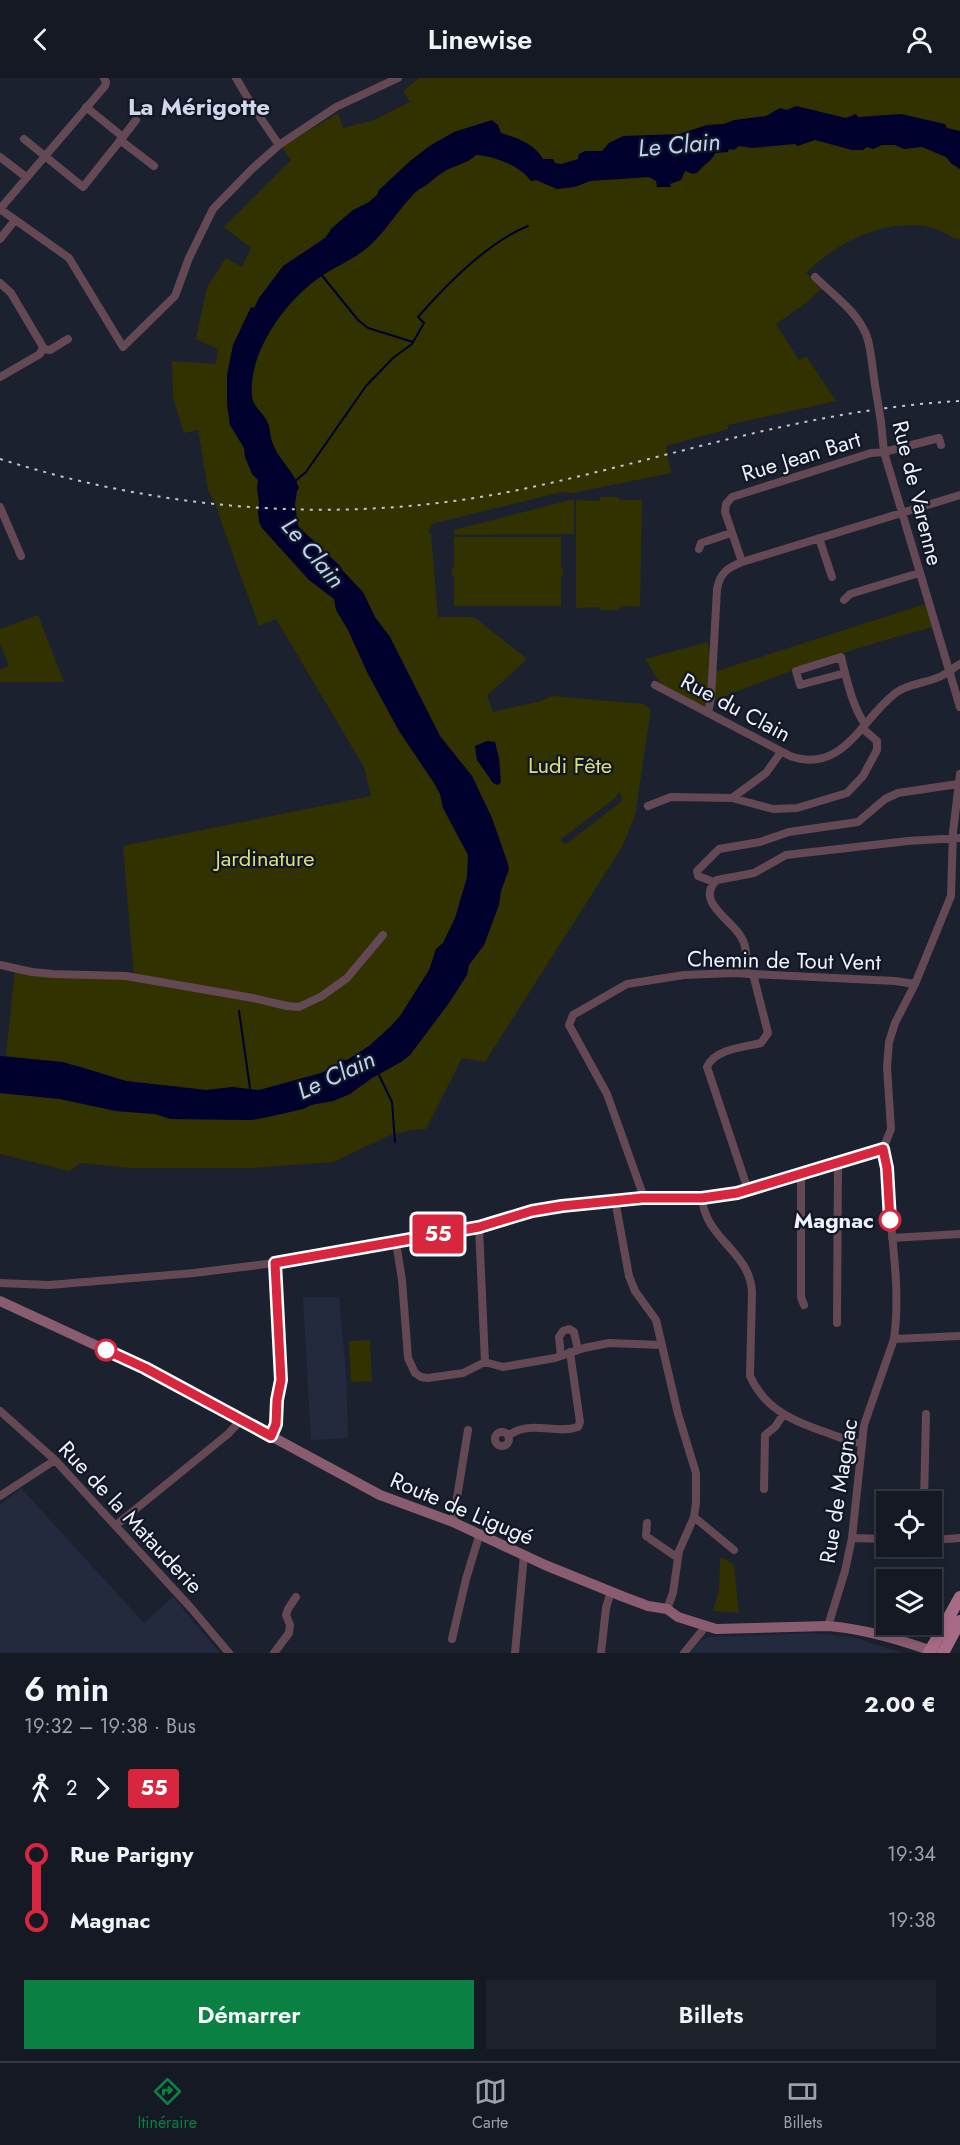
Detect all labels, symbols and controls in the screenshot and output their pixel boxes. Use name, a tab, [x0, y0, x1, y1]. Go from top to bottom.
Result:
text: Linewise	[428, 20, 532, 59]
icon: back	[24, 23, 57, 56]
icon: person	[903, 23, 936, 56]
district label: La Mérigotte	[128, 89, 270, 124]
water label: Le Clain	[636, 123, 722, 166]
street label: Rue de Varenne	[885, 417, 951, 569]
street label: Rue Jean Bart	[738, 423, 865, 489]
water label: Le Clain	[273, 510, 353, 596]
street label: Rue du Clain	[675, 665, 797, 749]
park label: Ludi Fête	[528, 749, 612, 781]
park label: Jardinature	[212, 842, 315, 874]
street label: Chemin de Tout Vent	[687, 942, 882, 978]
water label: Le Clain	[291, 1041, 381, 1108]
place label: Magnac	[794, 1204, 874, 1236]
marker: Magnac	[879, 1209, 901, 1231]
line badge: 55	[411, 1214, 465, 1254]
text: 55	[424, 1219, 452, 1249]
unlabelled marker	[95, 1339, 117, 1361]
street label: Rue de Magnac	[811, 1416, 865, 1566]
street label: Rue de la Matauderie	[52, 1433, 210, 1601]
street label: Route de Ligugé	[385, 1463, 539, 1553]
map controls	[876, 1491, 942, 1635]
button: locate	[876, 1491, 942, 1557]
button: layers	[876, 1569, 942, 1635]
text: 6 min	[24, 1666, 109, 1713]
text: 2.00 €	[864, 1688, 936, 1720]
text: 19:32 – 19:38 · Bus	[24, 1712, 196, 1741]
icon: walk	[24, 1772, 57, 1805]
icon: forward	[86, 1772, 119, 1805]
text: 55	[140, 1773, 167, 1803]
text: 2	[66, 1774, 77, 1803]
text: Rue Parigny	[70, 1838, 194, 1870]
text: 19:34	[887, 1840, 936, 1869]
text: Magnac	[70, 1904, 150, 1936]
text: 19:38	[888, 1906, 936, 1935]
button: Démarrer	[24, 1980, 474, 2049]
button: Billets	[486, 1980, 936, 2049]
tab: Itinéraire	[138, 2075, 197, 2134]
tab: Carte	[472, 2075, 508, 2134]
tab: Billets	[783, 2075, 822, 2134]

